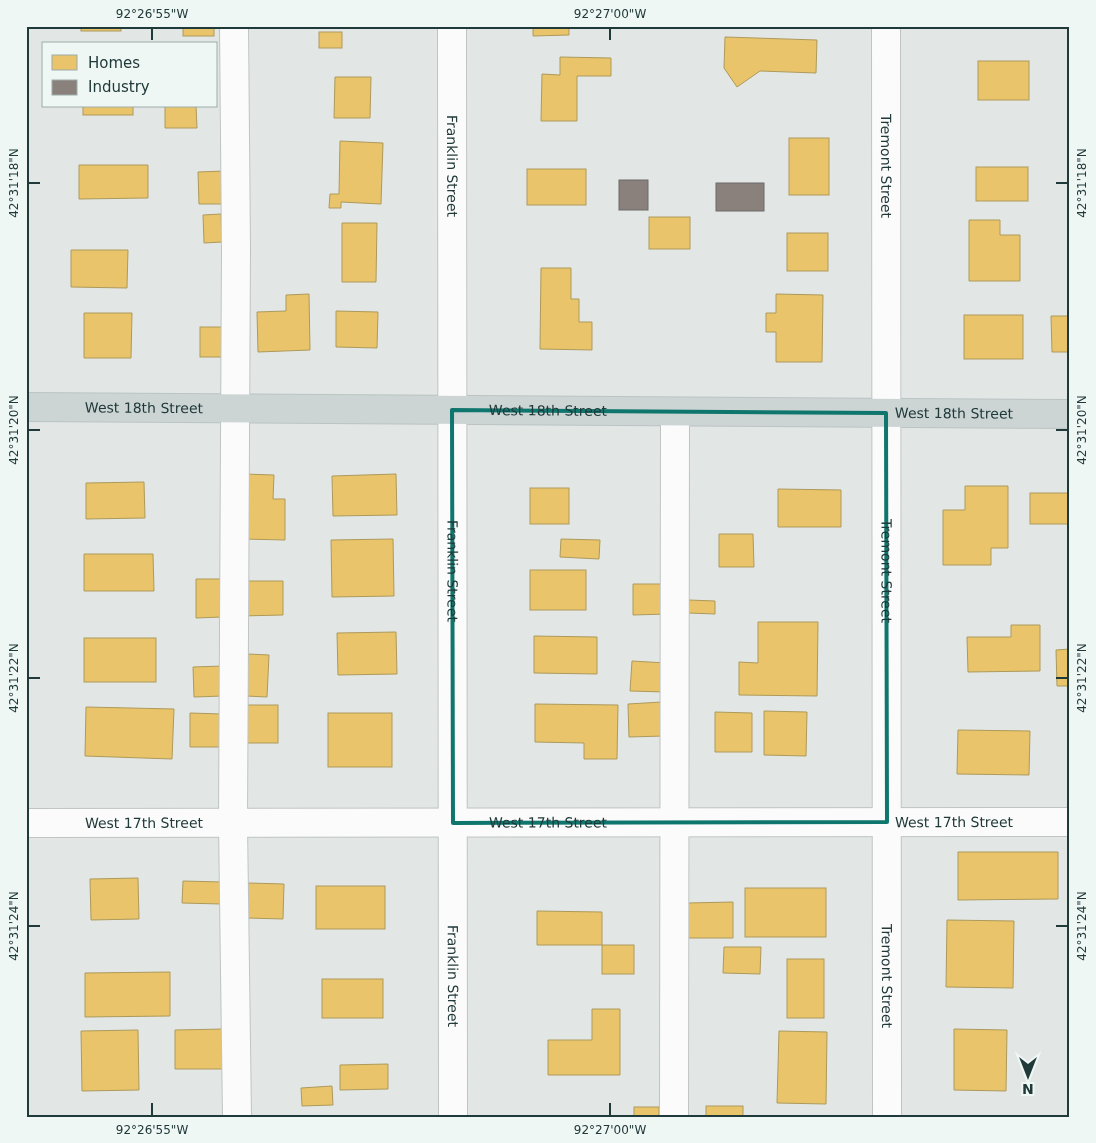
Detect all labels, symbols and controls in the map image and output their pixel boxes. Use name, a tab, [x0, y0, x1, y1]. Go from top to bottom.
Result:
text: 92°26'55"W	[116, 7, 188, 21]
text: 92°27'00"W	[574, 7, 646, 21]
legend	[42, 42, 218, 108]
text: Homes	[88, 54, 140, 72]
text: Industry	[88, 78, 150, 96]
street label: Tremont Street	[878, 113, 894, 219]
street label: Franklin Street	[444, 115, 460, 218]
text: 42°31'18"N	[7, 148, 21, 218]
text: 42°31'18"N	[1075, 148, 1089, 218]
text: 42°31'20"N	[7, 395, 21, 465]
text: 42°31'20"N	[1075, 395, 1089, 465]
street label: West 18th Street	[85, 399, 204, 416]
street label: West 18th Street	[489, 402, 608, 419]
street label: West 18th Street	[895, 405, 1014, 422]
street label: Tremont Street	[878, 518, 895, 624]
street label: Franklin Street	[444, 520, 461, 623]
text: 42°31'22"N	[7, 643, 21, 713]
text: 42°31'22"N	[1075, 643, 1089, 713]
street label: West 17th Street	[489, 814, 608, 831]
street label: West 17th Street	[895, 814, 1014, 830]
street label: West 17th Street	[85, 815, 204, 831]
text: 42°31'24"N	[7, 891, 21, 961]
text: 42°31'24"N	[1075, 891, 1089, 961]
street label: Tremont Street	[879, 923, 895, 1029]
street label: Franklin Street	[445, 925, 461, 1028]
north arrow	[1004, 1050, 1054, 1100]
text: N	[1022, 1081, 1034, 1097]
text: 92°26'55"W	[116, 1123, 188, 1137]
text: 92°27'00"W	[574, 1123, 646, 1137]

